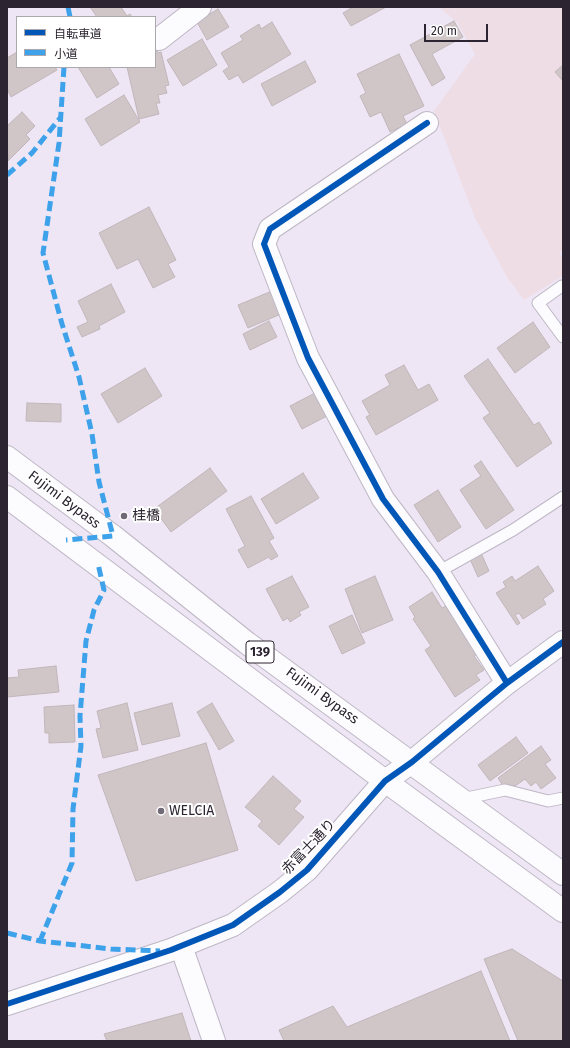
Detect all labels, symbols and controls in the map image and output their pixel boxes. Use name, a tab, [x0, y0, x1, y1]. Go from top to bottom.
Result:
legend	[16, 16, 156, 68]
scale bar	[426, 16, 490, 42]
text: 20 m	[431, 24, 457, 38]
text: 自転車道	[54, 27, 102, 41]
text: 小道	[54, 47, 78, 61]
street label: Fujimi Bypass	[25, 467, 103, 533]
place label: 桂橋	[132, 508, 160, 524]
marker: 桂橋	[119, 511, 129, 521]
road number: 139	[246, 641, 274, 663]
street label: Fujimi Bypass	[282, 664, 362, 728]
place label: WELCIA	[169, 803, 214, 819]
marker: WELCIA	[156, 806, 166, 816]
street label: 赤富士通り	[279, 816, 339, 878]

